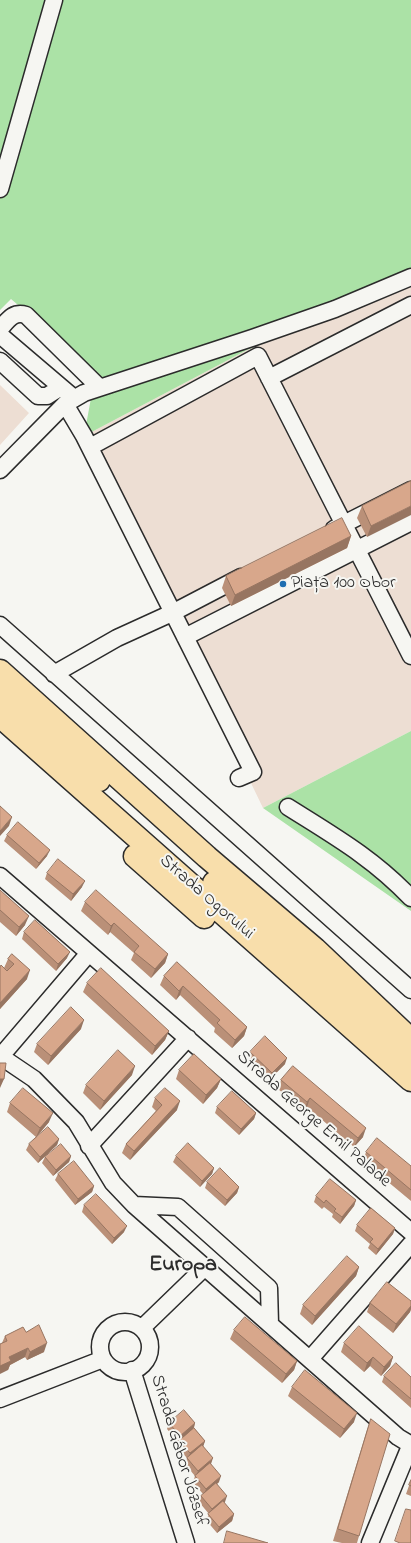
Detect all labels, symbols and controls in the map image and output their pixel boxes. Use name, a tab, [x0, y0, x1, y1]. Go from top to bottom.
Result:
place label: Piața 100 Obor	[291, 573, 396, 595]
marker: Piața 100 Obor	[278, 579, 288, 589]
street label: Strada Ogorului	[154, 851, 258, 945]
street label: Strada George Emil Palade	[231, 1047, 395, 1193]
district label: Europa	[149, 1253, 217, 1279]
street label: Strada Gábor József	[145, 1372, 211, 1530]

